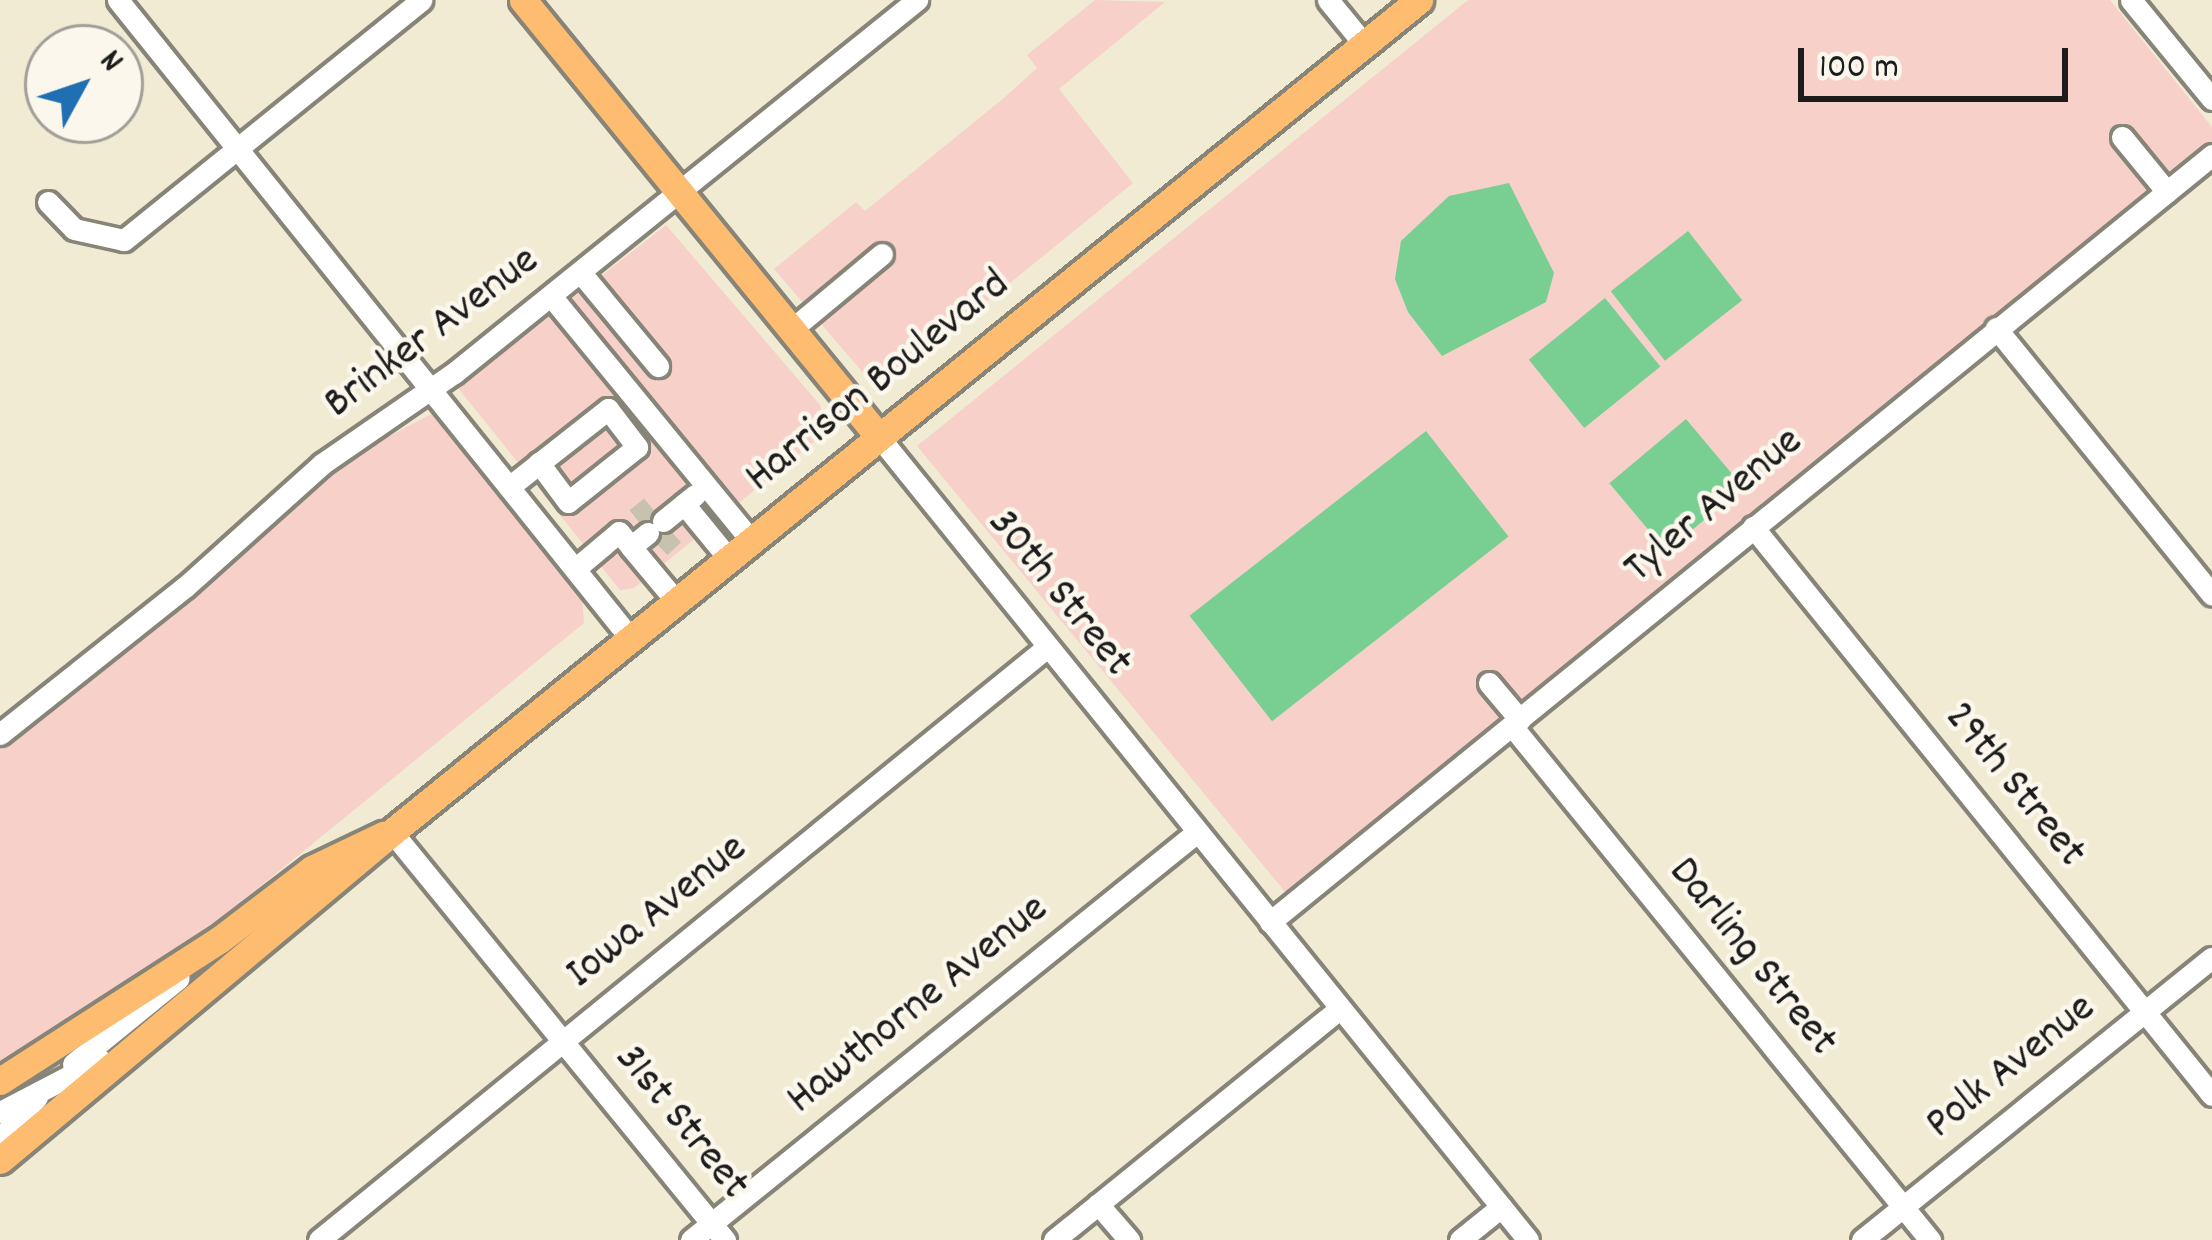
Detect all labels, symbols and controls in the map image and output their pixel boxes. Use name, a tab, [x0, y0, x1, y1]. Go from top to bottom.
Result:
north arrow	[24, 24, 144, 144]
scale bar	[1804, 24, 2074, 98]
text: N	[86, 41, 133, 84]
text: 100 m	[1819, 43, 1899, 95]
street label: Brinker Avenue	[315, 236, 551, 432]
street label: Harrison Boulevard	[736, 260, 1022, 506]
street label: Tyler Avenue	[1615, 417, 1815, 597]
street label: 30th Street	[974, 499, 1142, 689]
street label: 29th Street	[1930, 692, 2096, 880]
street label: Iowa Avenue	[556, 824, 760, 1002]
street label: Darling Street	[1654, 848, 1848, 1068]
street label: Hawthorne Avenue	[777, 884, 1061, 1128]
street label: Polk Avenue	[1916, 983, 2108, 1153]
street label: 31st Street	[601, 1034, 759, 1212]

